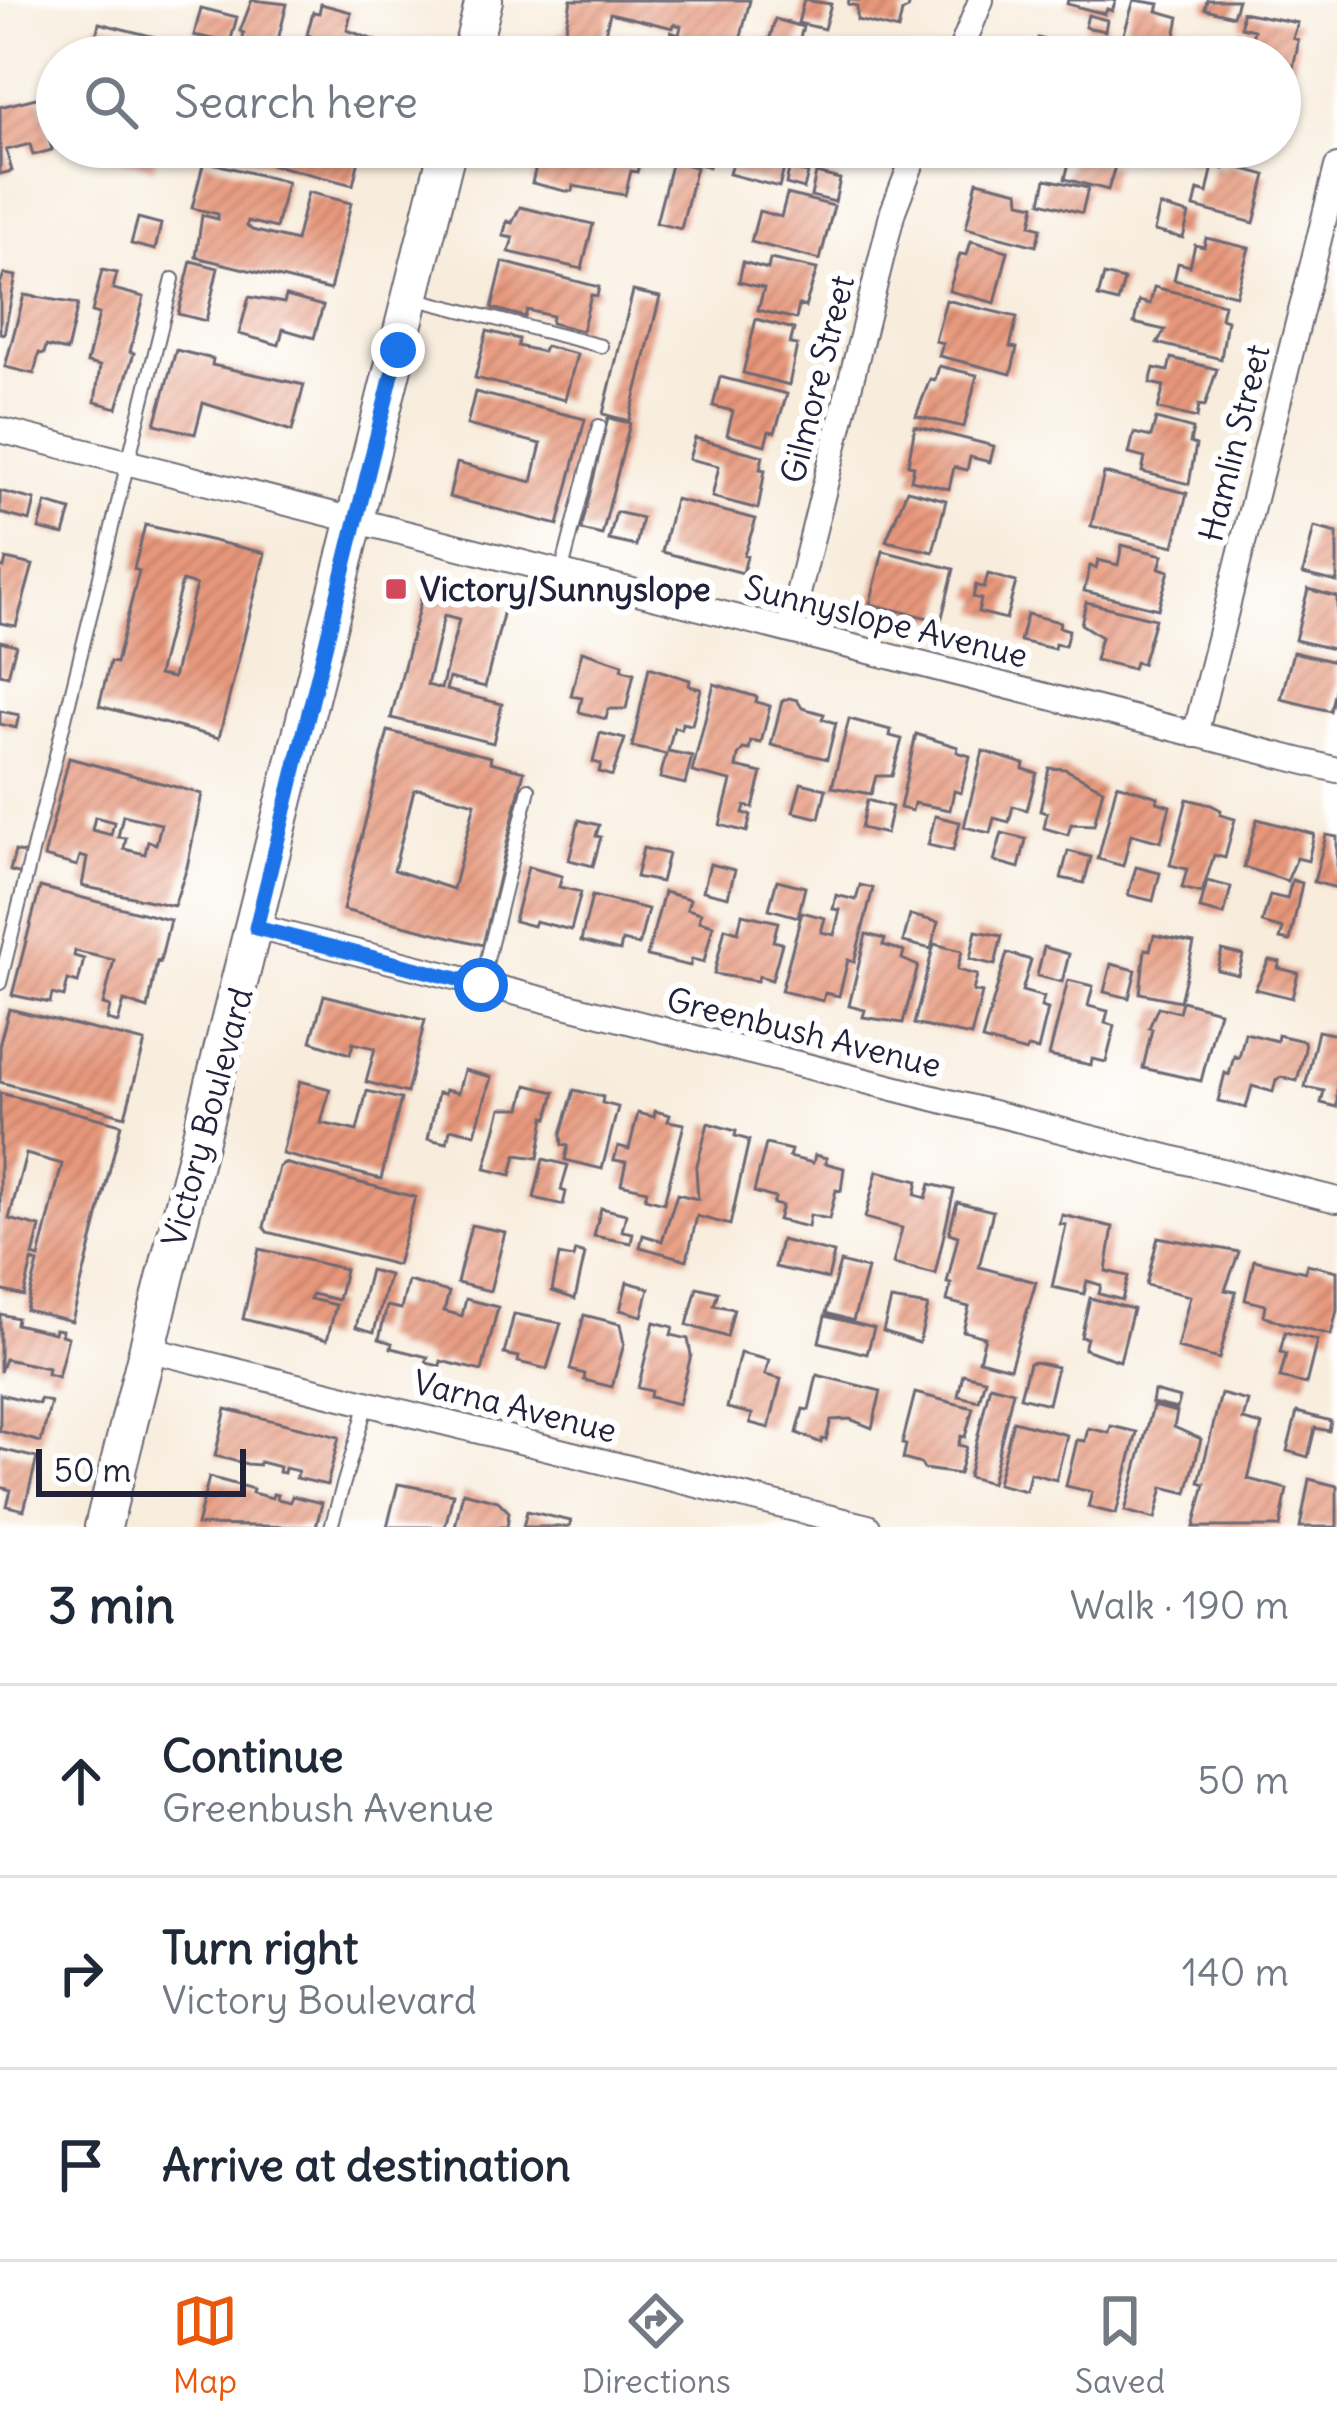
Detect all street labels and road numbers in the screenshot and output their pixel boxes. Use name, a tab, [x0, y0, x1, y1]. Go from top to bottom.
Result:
street label: Gilmore Street	[771, 271, 863, 487]
street label: Hamlin Street	[1189, 340, 1279, 546]
street label: Sunnyslope Avenue	[740, 565, 1032, 677]
street label: Greenbush Avenue	[663, 978, 945, 1086]
street label: Victory Boulevard	[152, 983, 262, 1251]
street label: Varna Avenue	[409, 1360, 621, 1452]

